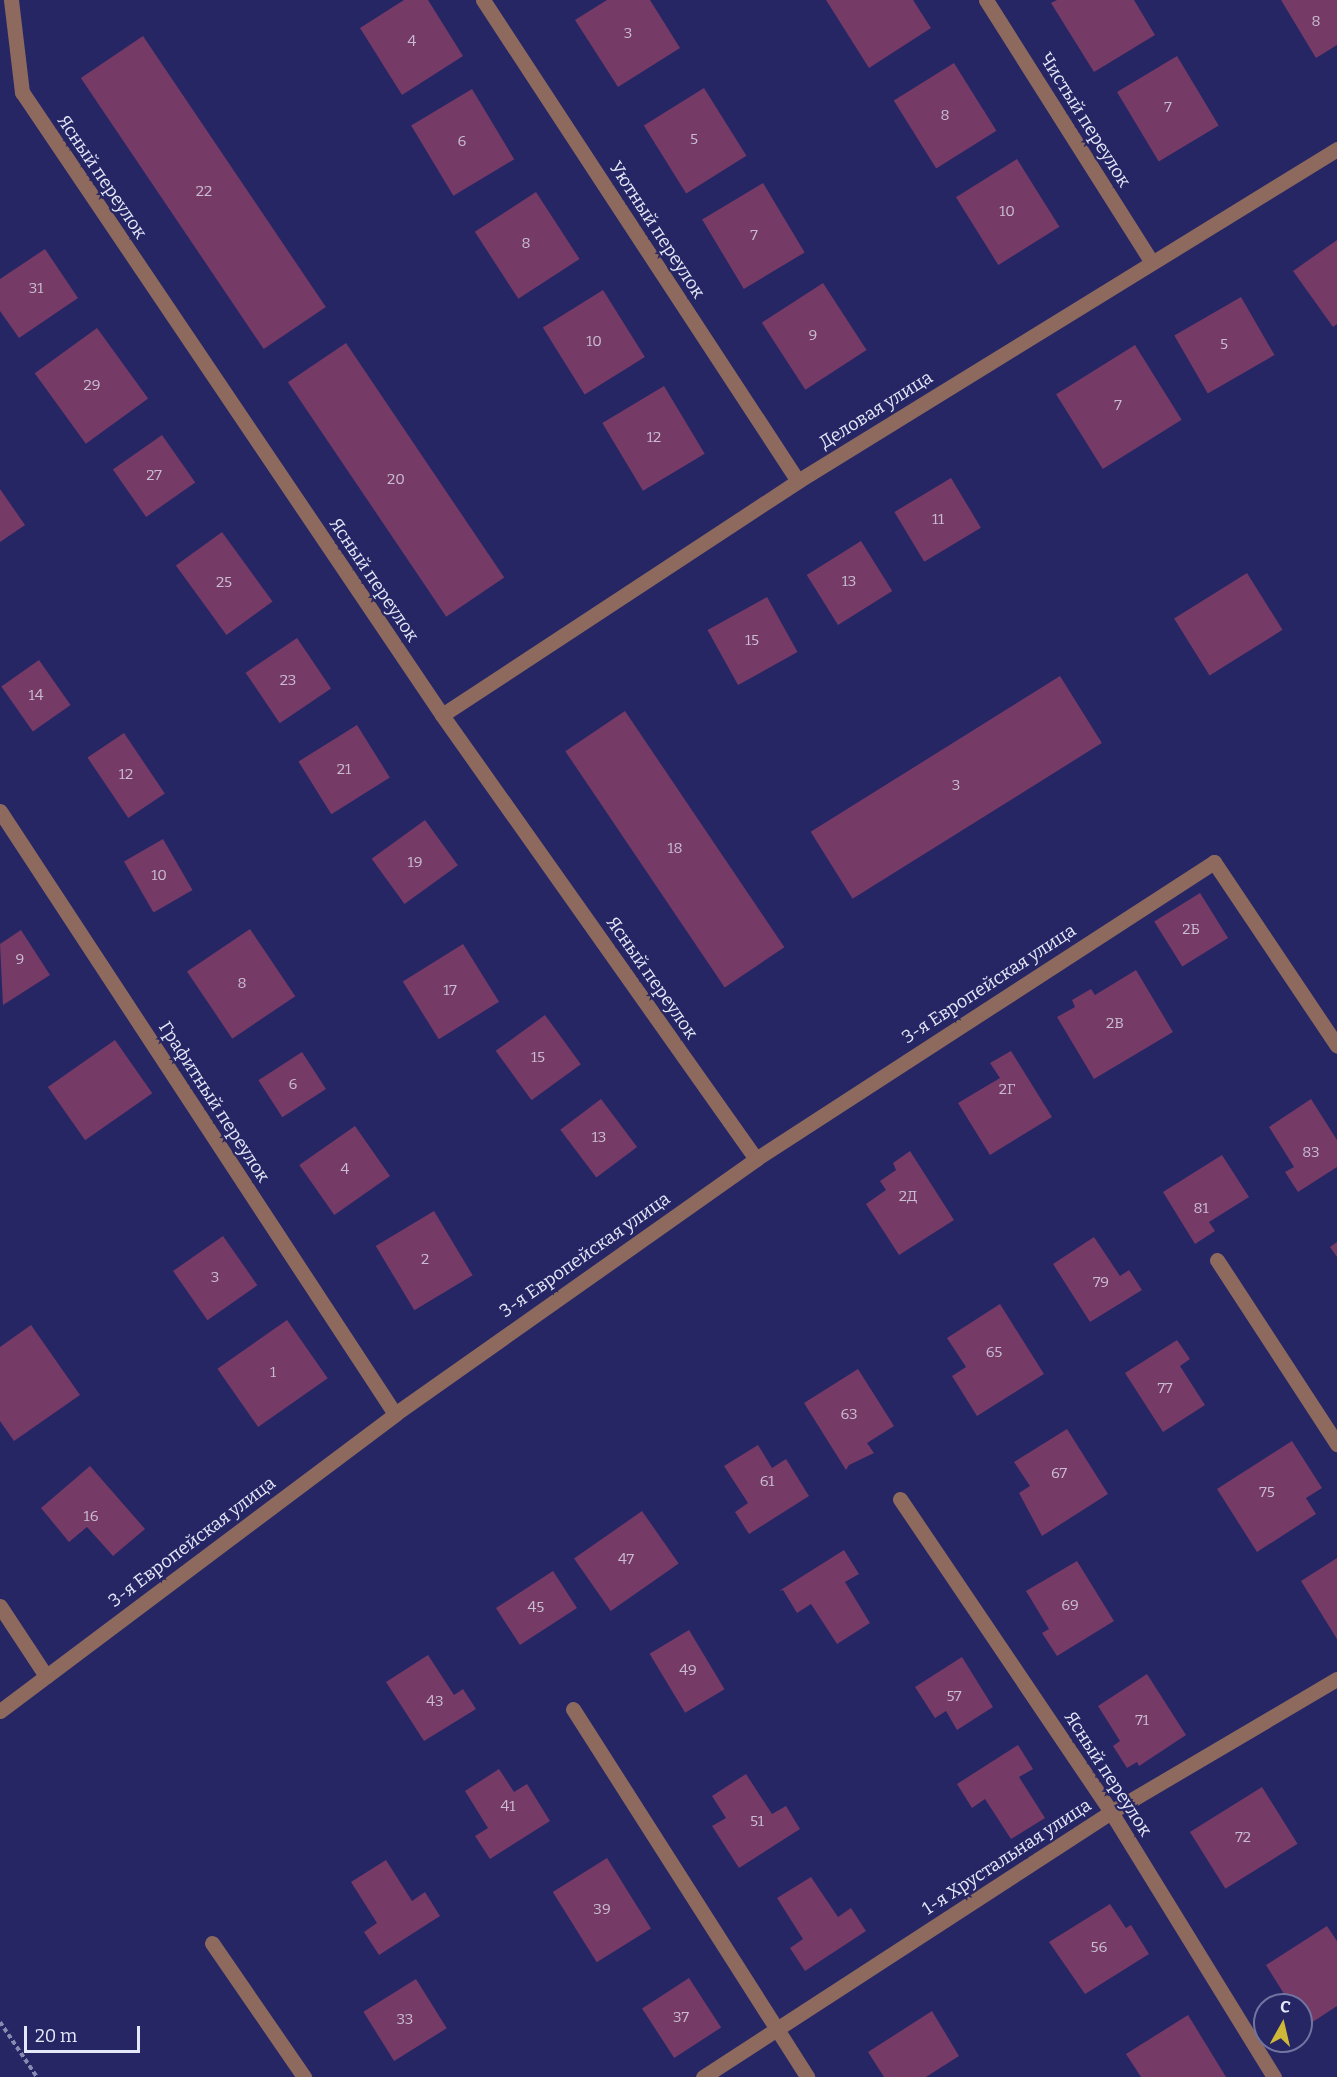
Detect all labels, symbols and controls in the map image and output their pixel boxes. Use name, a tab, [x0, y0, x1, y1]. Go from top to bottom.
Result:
house number: 8	[1311, 13, 1321, 31]
house number: 3	[624, 25, 632, 43]
house number: 4	[408, 33, 416, 51]
street label: Чистый переулок	[1035, 49, 1135, 191]
house number: 7	[1164, 99, 1172, 117]
house number: 8	[940, 107, 950, 125]
street label: Ясный переулок	[53, 111, 151, 243]
house number: 5	[690, 131, 698, 149]
house number: 6	[458, 133, 466, 151]
street label: Уютный переулок	[605, 157, 709, 303]
house number: 22	[196, 183, 212, 201]
house number: 10	[999, 203, 1015, 221]
house number: 7	[750, 227, 758, 245]
house number: 8	[521, 235, 531, 253]
house number: 31	[29, 280, 43, 298]
house number: 9	[809, 327, 817, 345]
house number: 10	[586, 333, 602, 351]
house number: 5	[1220, 336, 1228, 354]
street label: Деловая улица	[815, 367, 937, 453]
house number: 29	[84, 377, 100, 395]
house number: 7	[1114, 397, 1122, 415]
house number: 12	[647, 429, 661, 447]
house number: 27	[146, 467, 162, 485]
house number: 20	[387, 471, 405, 489]
house number: 11	[932, 511, 944, 529]
street label: Ясный переулок	[325, 514, 423, 646]
house number: 13	[842, 573, 856, 591]
house number: 25	[216, 574, 232, 592]
house number: 15	[745, 632, 759, 650]
house number: 23	[280, 672, 296, 690]
house number: 14	[29, 687, 43, 705]
house number: 21	[337, 761, 351, 779]
house number: 12	[119, 766, 133, 784]
house number: 3	[952, 777, 960, 795]
house number: 18	[667, 840, 683, 858]
house number: 19	[408, 854, 422, 872]
house number: 10	[151, 867, 167, 885]
street label: Ясный переулок	[602, 913, 702, 1043]
street label: 3-я Европейская улица	[898, 920, 1080, 1048]
house number: 2Б	[1182, 921, 1200, 939]
house number: 9	[16, 951, 24, 969]
house number: 8	[237, 975, 247, 993]
house number: 17	[443, 982, 457, 1000]
house number: 2В	[1106, 1015, 1124, 1033]
street label: Графитный переулок	[154, 1017, 274, 1187]
house number: 15	[531, 1049, 545, 1067]
house number: 6	[289, 1076, 297, 1094]
house number: 2Г	[999, 1081, 1015, 1099]
house number: 13	[592, 1129, 606, 1147]
house number: 83	[1302, 1144, 1320, 1162]
house number: 4	[341, 1161, 349, 1179]
street label: 3-я Европейская улица	[496, 1188, 674, 1322]
house number: 2Д	[899, 1188, 917, 1206]
house number: 81	[1193, 1200, 1209, 1218]
house number: 2	[421, 1251, 429, 1269]
house number: 3	[211, 1269, 219, 1287]
house number: 79	[1093, 1274, 1109, 1292]
house number: 65	[986, 1344, 1002, 1362]
house number: 1	[270, 1364, 276, 1382]
house number: 77	[1157, 1380, 1173, 1398]
house number: 63	[840, 1406, 858, 1424]
house number: 67	[1051, 1465, 1067, 1483]
street label: 3-я Европейская улица	[104, 1472, 280, 1612]
house number: 61	[760, 1473, 774, 1491]
house number: 75	[1259, 1484, 1275, 1502]
house number: 16	[84, 1508, 98, 1526]
house number: 47	[618, 1551, 634, 1569]
house number: 69	[1061, 1597, 1079, 1615]
house number: 45	[528, 1599, 544, 1617]
house number: 49	[679, 1662, 697, 1680]
house number: 57	[946, 1688, 962, 1706]
house number: 43	[426, 1693, 444, 1711]
street label: Ясный переулок	[1060, 1708, 1156, 1840]
house number: 71	[1135, 1712, 1149, 1730]
street label: 1-я Хрустальная улица	[919, 1794, 1095, 1920]
house number: 41	[501, 1798, 515, 1816]
house number: 51	[750, 1813, 764, 1831]
house number: 72	[1235, 1829, 1251, 1847]
house number: 39	[593, 1901, 611, 1919]
house number: 56	[1091, 1939, 1107, 1957]
north arrow	[1253, 1993, 1313, 2053]
text: С	[1279, 1997, 1292, 2017]
house number: 37	[673, 2009, 689, 2027]
house number: 33	[397, 2011, 413, 2029]
scale bar	[27, 2014, 142, 2052]
text: 20 m	[35, 2025, 77, 2047]

